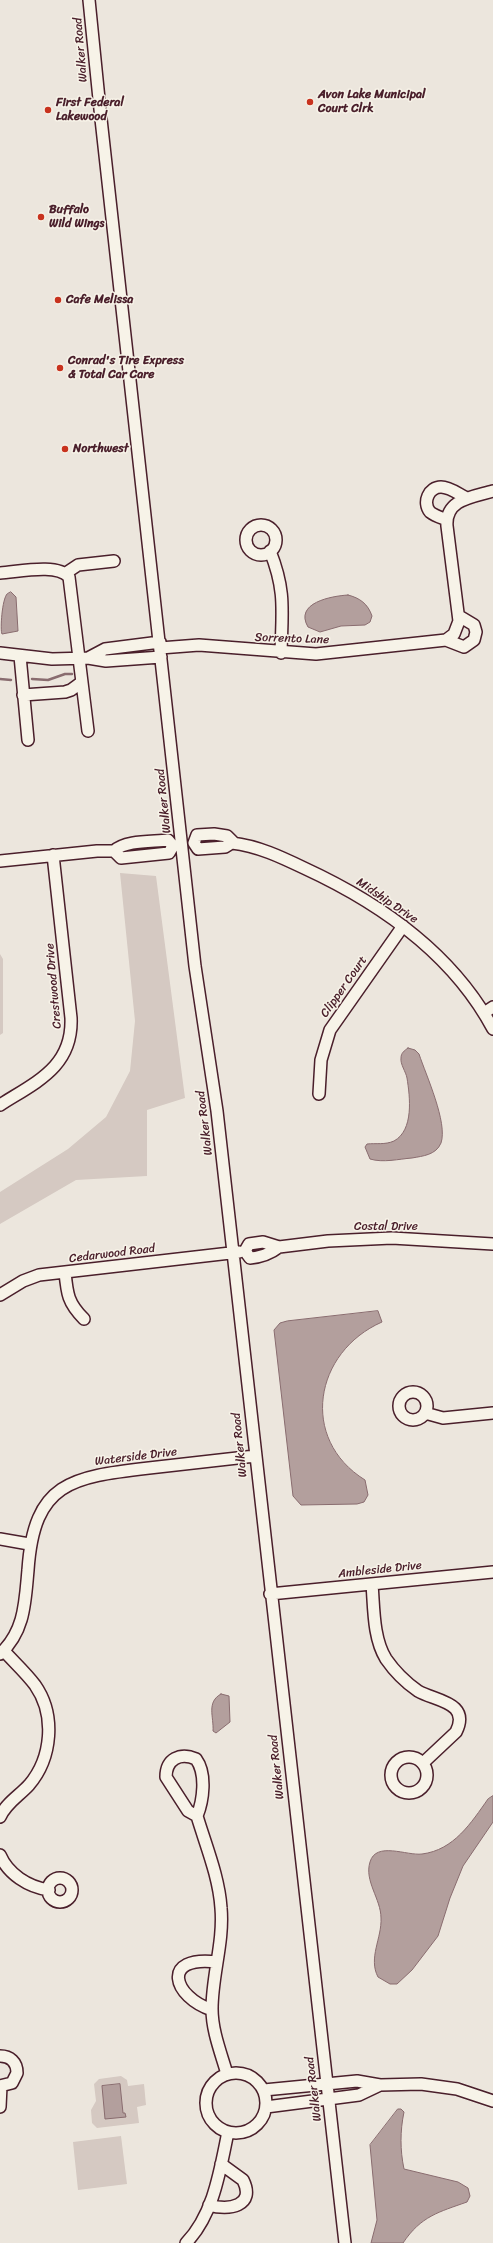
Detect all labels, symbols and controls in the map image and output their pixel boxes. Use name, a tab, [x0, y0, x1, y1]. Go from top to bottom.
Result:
street label: Walker Road	[71, 17, 91, 83]
place label: Avon Lake Municipal Court Clrk	[318, 88, 425, 116]
place label: First Federal Lakewood	[56, 96, 124, 124]
marker: Avon Lake Municipal Court Clrk	[305, 97, 315, 107]
marker: First Federal Lakewood	[43, 105, 53, 115]
place label: Buffalo Wild Wings	[49, 203, 104, 231]
marker: Buffalo Wild Wings	[36, 212, 46, 222]
place label: Cafe Melissa	[66, 293, 133, 307]
marker: Cafe Melissa	[53, 295, 63, 305]
place label: Conrad's Tire Express & Total Car Care	[68, 354, 184, 382]
marker: Conrad's Tire Express & Total Car Care	[55, 363, 65, 373]
place label: Northwest	[73, 442, 129, 456]
marker: Northwest	[60, 444, 70, 454]
street label: Sorrento Lane	[254, 631, 330, 647]
street label: Walker Road	[153, 768, 175, 834]
street label: Midship Drive	[353, 875, 421, 927]
street label: Crestwood Drive	[43, 943, 65, 1029]
street label: Clipper Court	[318, 954, 370, 1020]
street label: Walker Road	[194, 1090, 216, 1156]
street label: Costal Drive	[354, 1220, 418, 1234]
street label: Cedarwood Road	[68, 1242, 156, 1266]
street label: Walker Road	[229, 1412, 251, 1478]
street label: Waterside Drive	[94, 1445, 178, 1469]
street label: Ambleside Drive	[337, 1558, 423, 1582]
street label: Walker Road	[266, 1734, 288, 1800]
street label: Walker Road	[303, 2056, 325, 2122]

